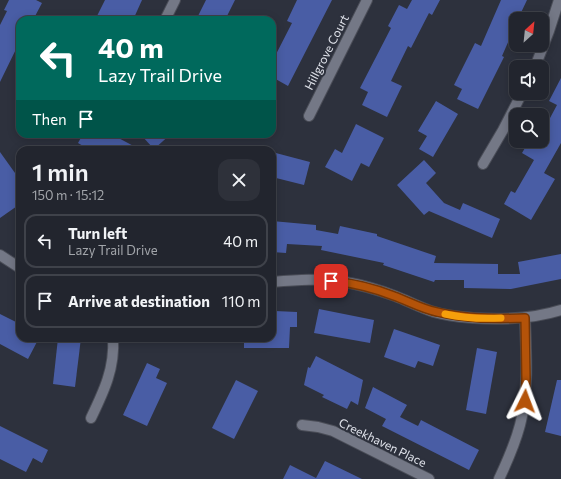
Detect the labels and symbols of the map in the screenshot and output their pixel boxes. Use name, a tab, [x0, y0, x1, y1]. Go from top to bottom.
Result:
street label: Hillgrove Court	[301, 12, 351, 92]
north arrow	[509, 12, 549, 52]
pin	[314, 264, 348, 298]
position arrow	[504, 380, 546, 422]
street label: Creekhaven Place	[337, 415, 429, 469]

